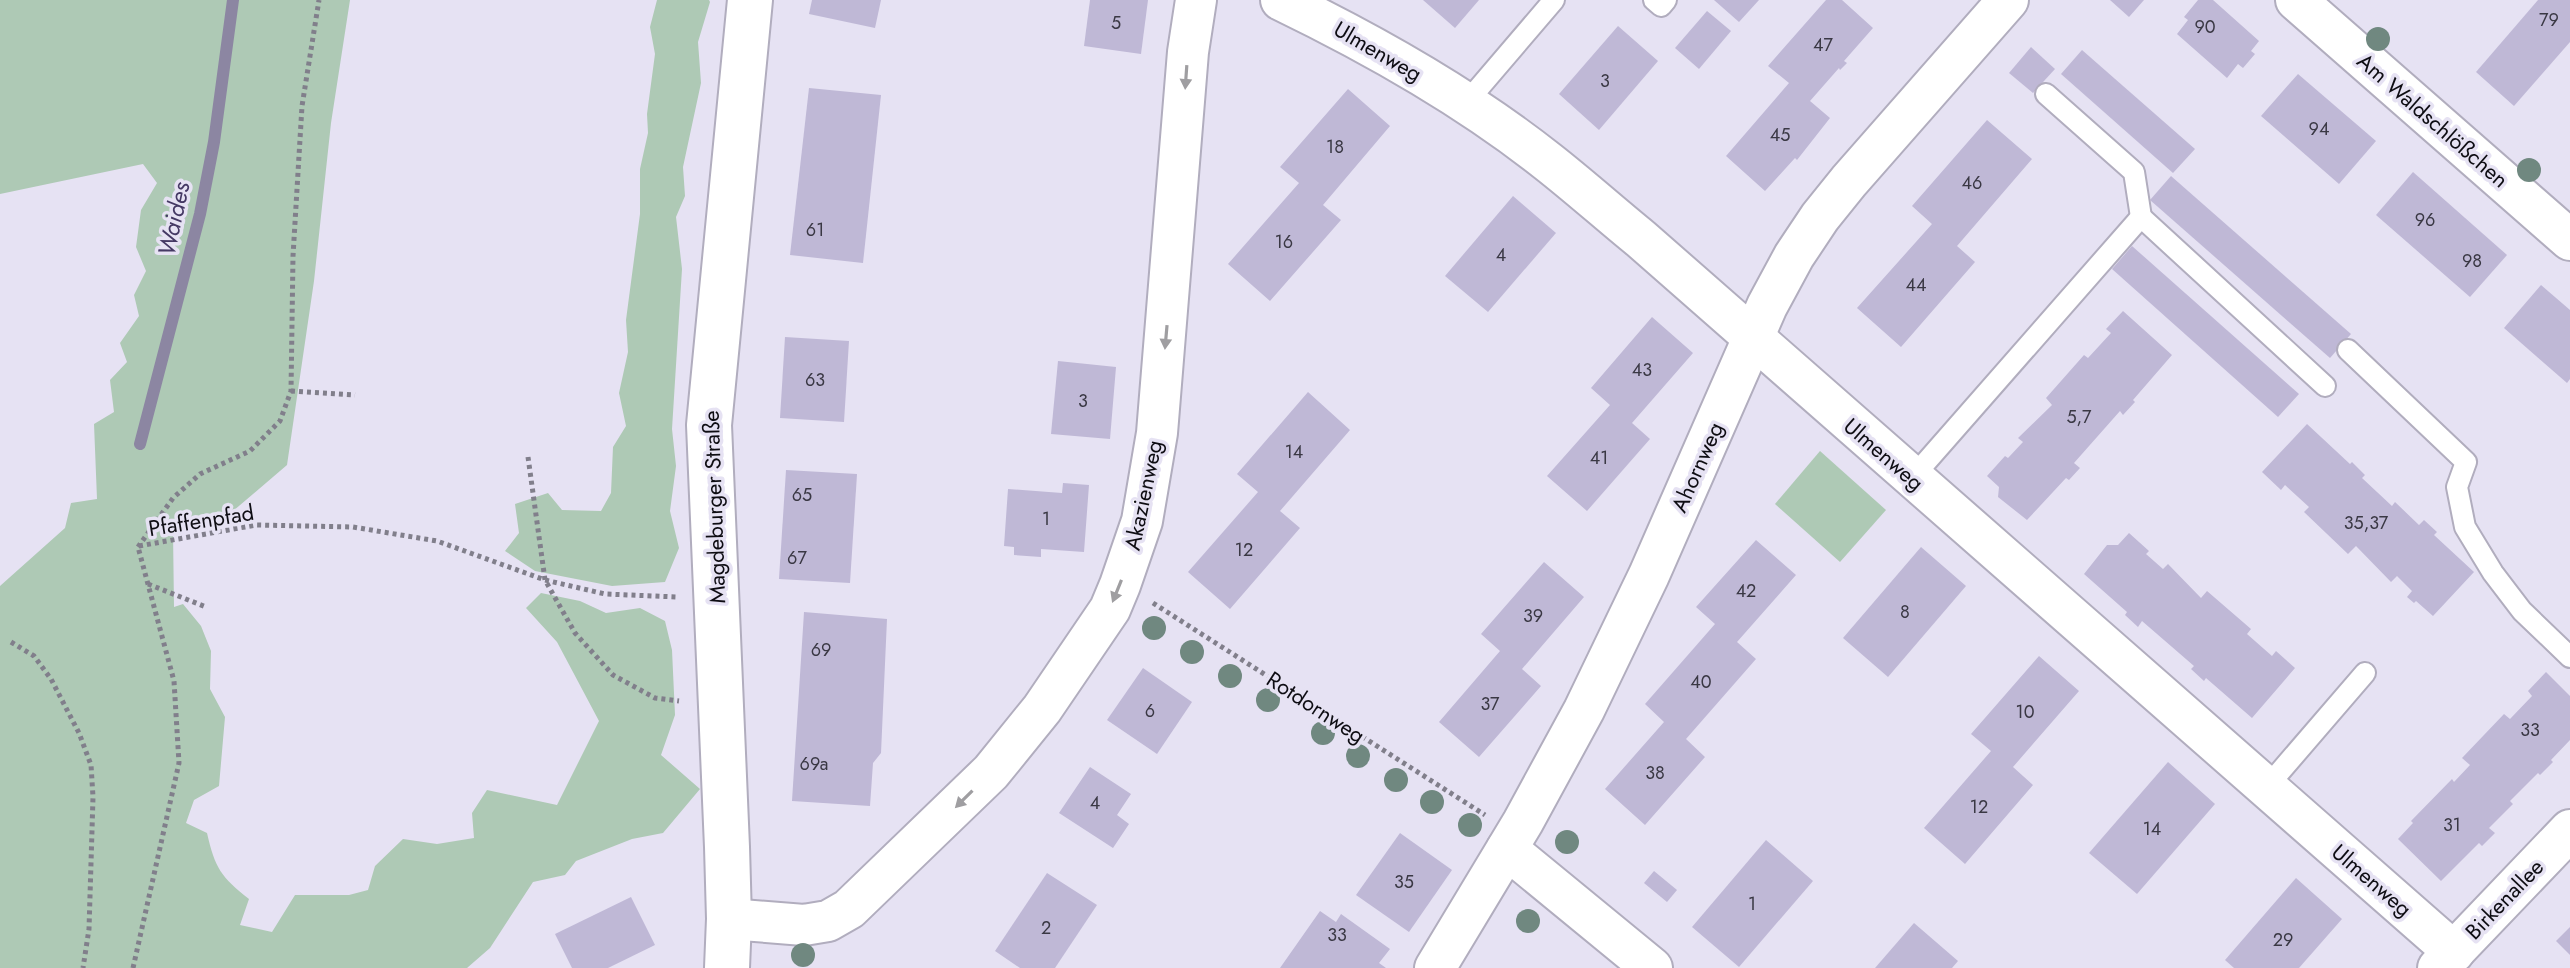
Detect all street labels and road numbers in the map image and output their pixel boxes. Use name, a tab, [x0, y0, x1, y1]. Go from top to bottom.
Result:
street label: Ulmenweg	[1328, 13, 1428, 89]
street label: Am Waldschlößchen	[2350, 45, 2516, 195]
street label: Magdeburger Straße	[695, 410, 733, 604]
street label: Ulmenweg	[1837, 410, 1931, 498]
street label: Ahornweg	[1663, 417, 1731, 517]
street label: Akazienweg	[1116, 437, 1170, 553]
street label: Pfaffenpfad	[146, 496, 256, 544]
street label: Rotdornweg	[1260, 663, 1372, 751]
street label: Ulmenweg	[2325, 836, 2419, 924]
street label: Birkenallee	[2457, 852, 2551, 946]

